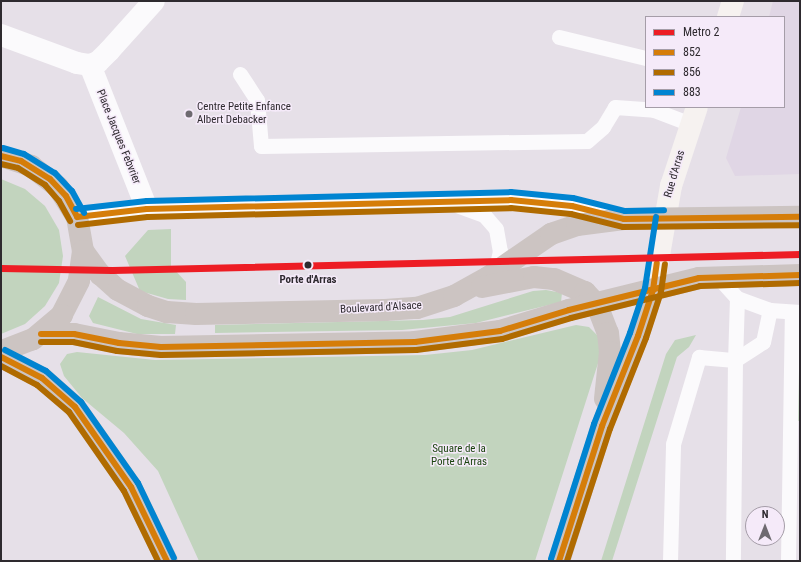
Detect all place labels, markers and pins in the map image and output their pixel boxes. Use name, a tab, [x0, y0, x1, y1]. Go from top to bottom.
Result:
place label: Centre Petite Enfance Albert Debacker	[197, 101, 291, 127]
marker: Centre Petite Enfance Albert Debacker	[184, 109, 194, 119]
marker: Porte d'Arras	[301, 258, 315, 272]
place label: Porte d'Arras	[279, 273, 337, 287]

